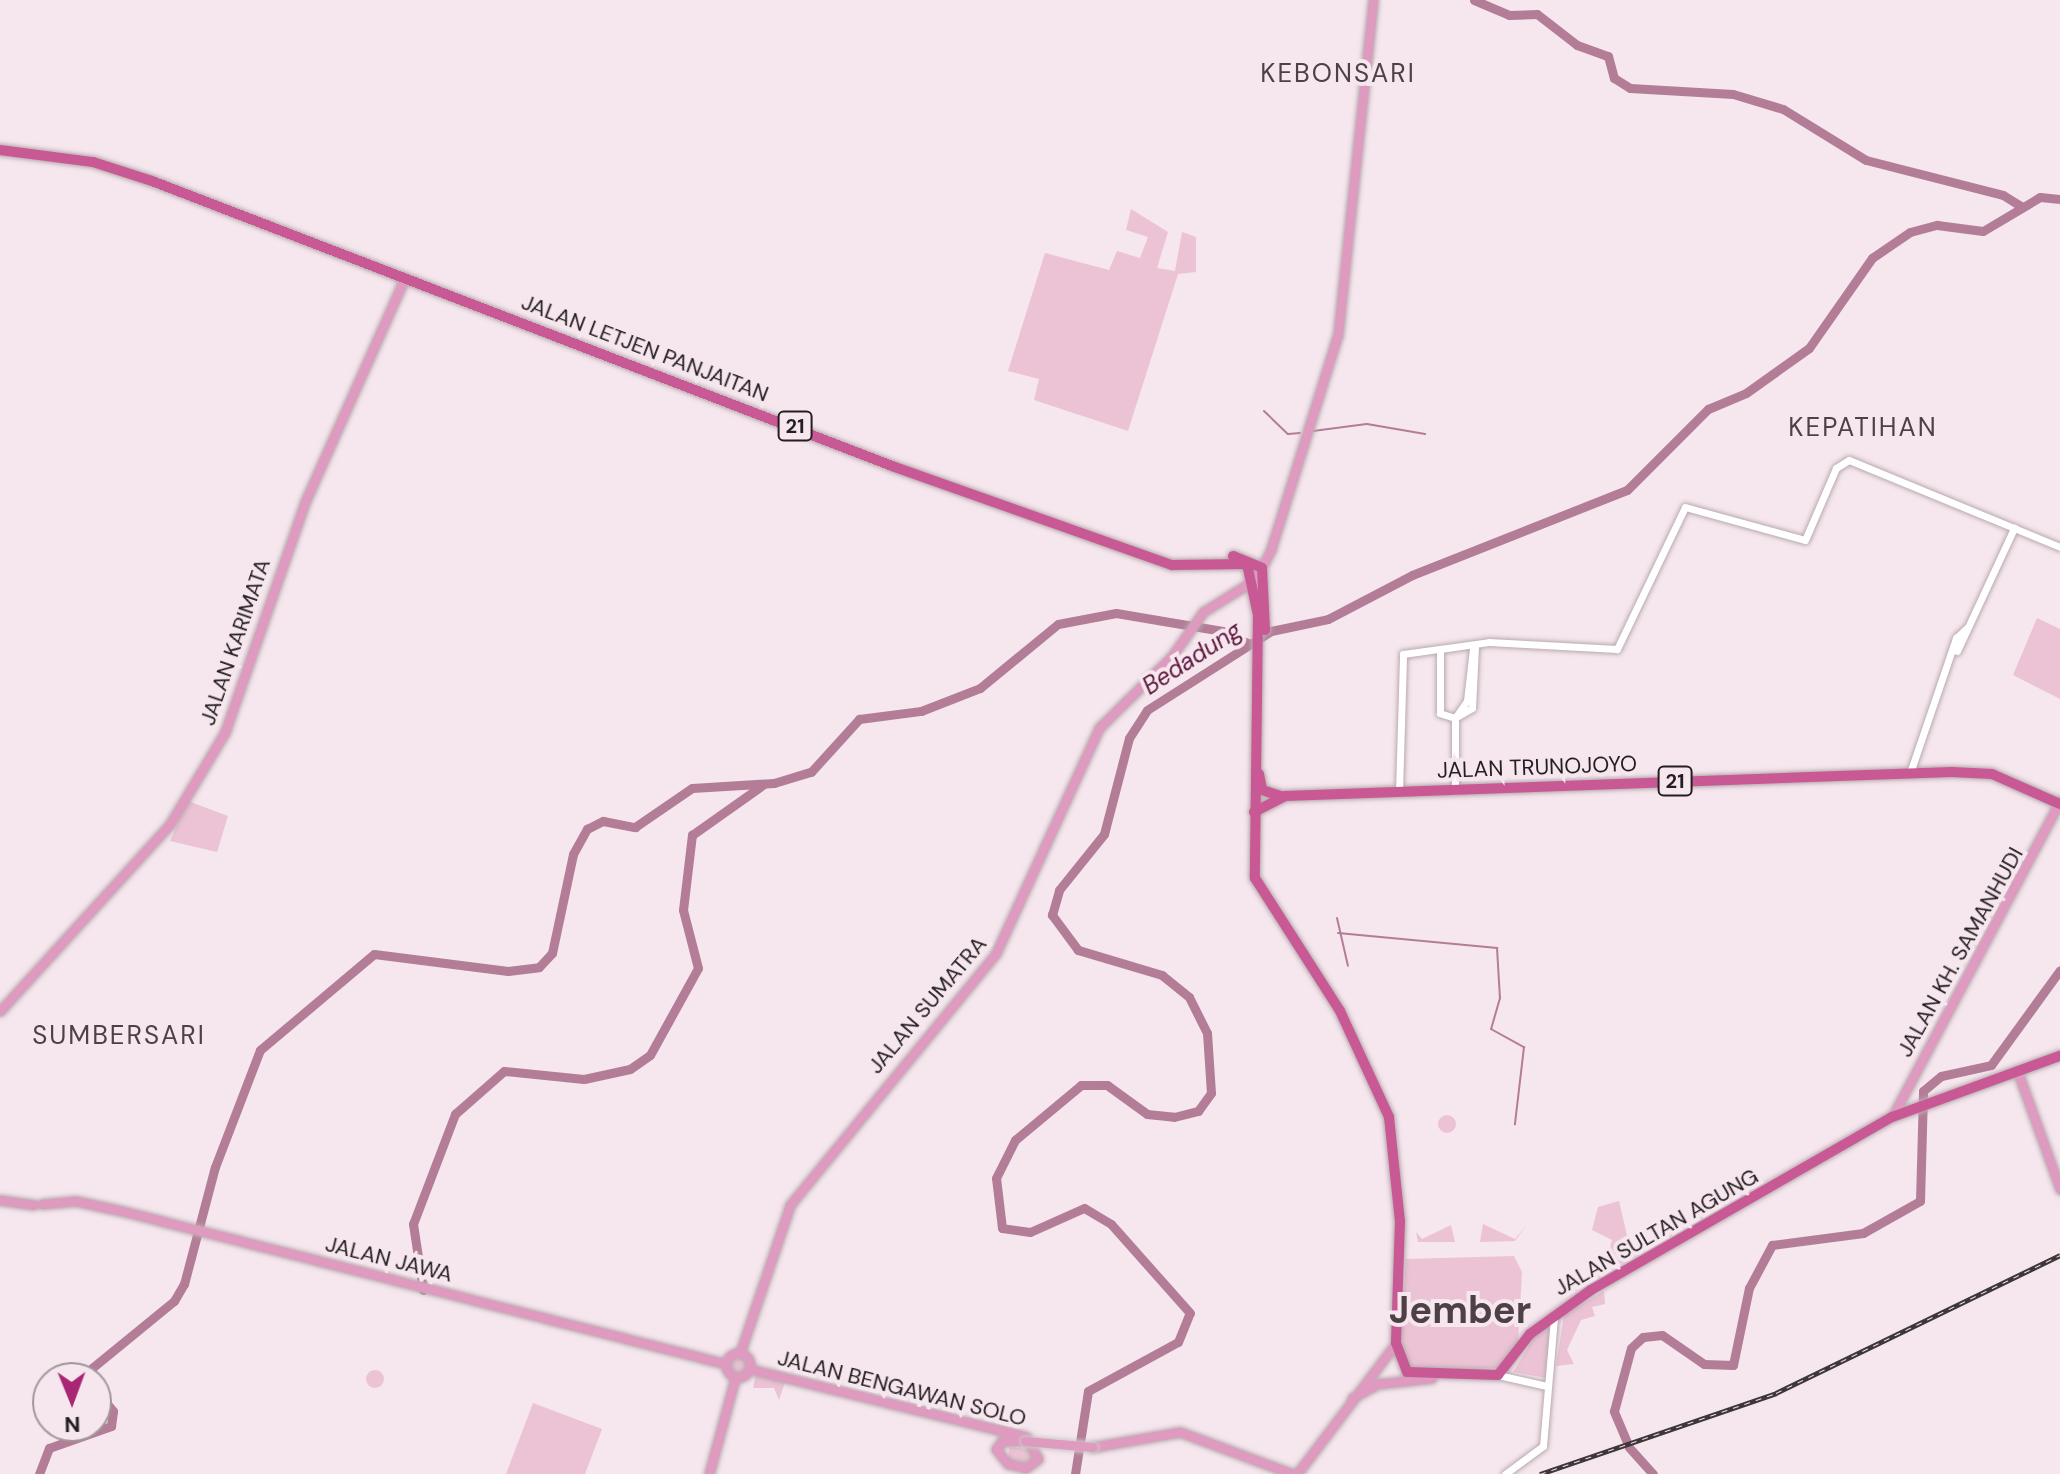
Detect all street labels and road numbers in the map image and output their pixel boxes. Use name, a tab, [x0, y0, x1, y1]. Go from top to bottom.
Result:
street label: JALAN LETJEN PANJAITAN	[518, 289, 772, 407]
road number: 21	[777, 410, 813, 442]
street label: JALAN KARIMATA	[194, 555, 276, 729]
street label: JALAN TRUNOJOYO	[1437, 750, 1637, 784]
road number: 21	[1657, 765, 1693, 797]
street label: JALAN KH. SAMANHUDI	[1891, 843, 2029, 1061]
street label: JALAN SUMATRA	[862, 931, 992, 1079]
street label: JALAN SULTAN AGUNG	[1549, 1163, 1763, 1301]
street label: JALAN JAWA	[323, 1230, 455, 1288]
street label: JALAN BENGAWAN SOLO	[775, 1344, 1029, 1432]

